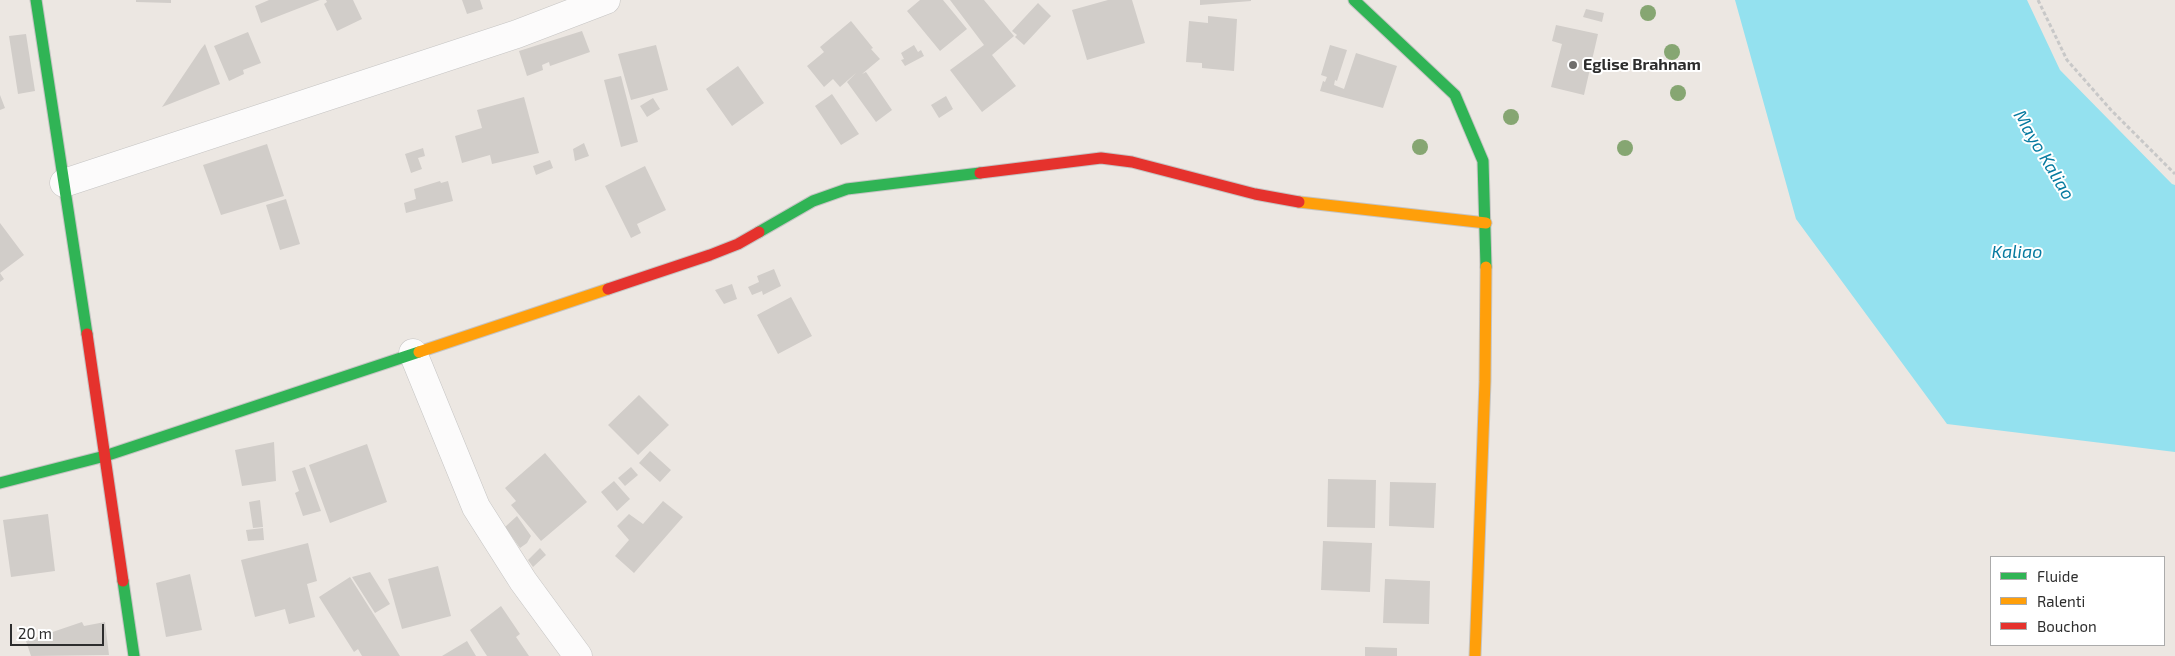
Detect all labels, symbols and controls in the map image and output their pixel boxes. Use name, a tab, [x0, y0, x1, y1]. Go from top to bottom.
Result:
place label: Eglise Brahnam	[1583, 55, 1701, 75]
marker: Eglise Brahnam	[1567, 59, 1579, 71]
water label: Mayo Kaliao	[2009, 106, 2079, 204]
water label: Kaliao	[1992, 241, 2042, 263]
legend	[1990, 556, 2165, 646]
text: Fluide	[2037, 567, 2078, 585]
text: Ralenti	[2037, 592, 2085, 610]
scale bar	[12, 614, 106, 646]
text: Bouchon	[2037, 617, 2097, 635]
text: 20 m	[18, 624, 52, 642]

